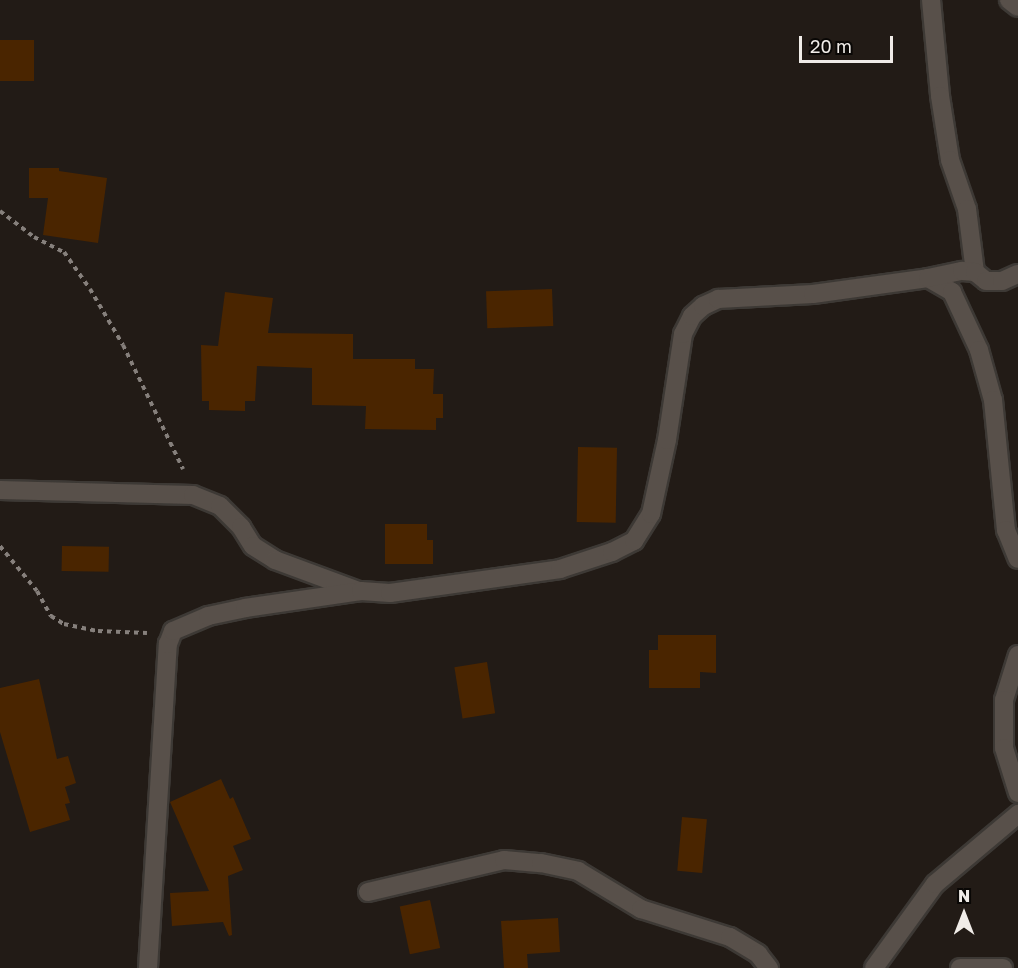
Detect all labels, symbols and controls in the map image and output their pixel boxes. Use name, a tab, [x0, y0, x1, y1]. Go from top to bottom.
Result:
scale bar	[802, 24, 896, 62]
text: 20 m	[810, 35, 852, 57]
north arrow	[934, 884, 994, 944]
text: N	[958, 886, 970, 906]

